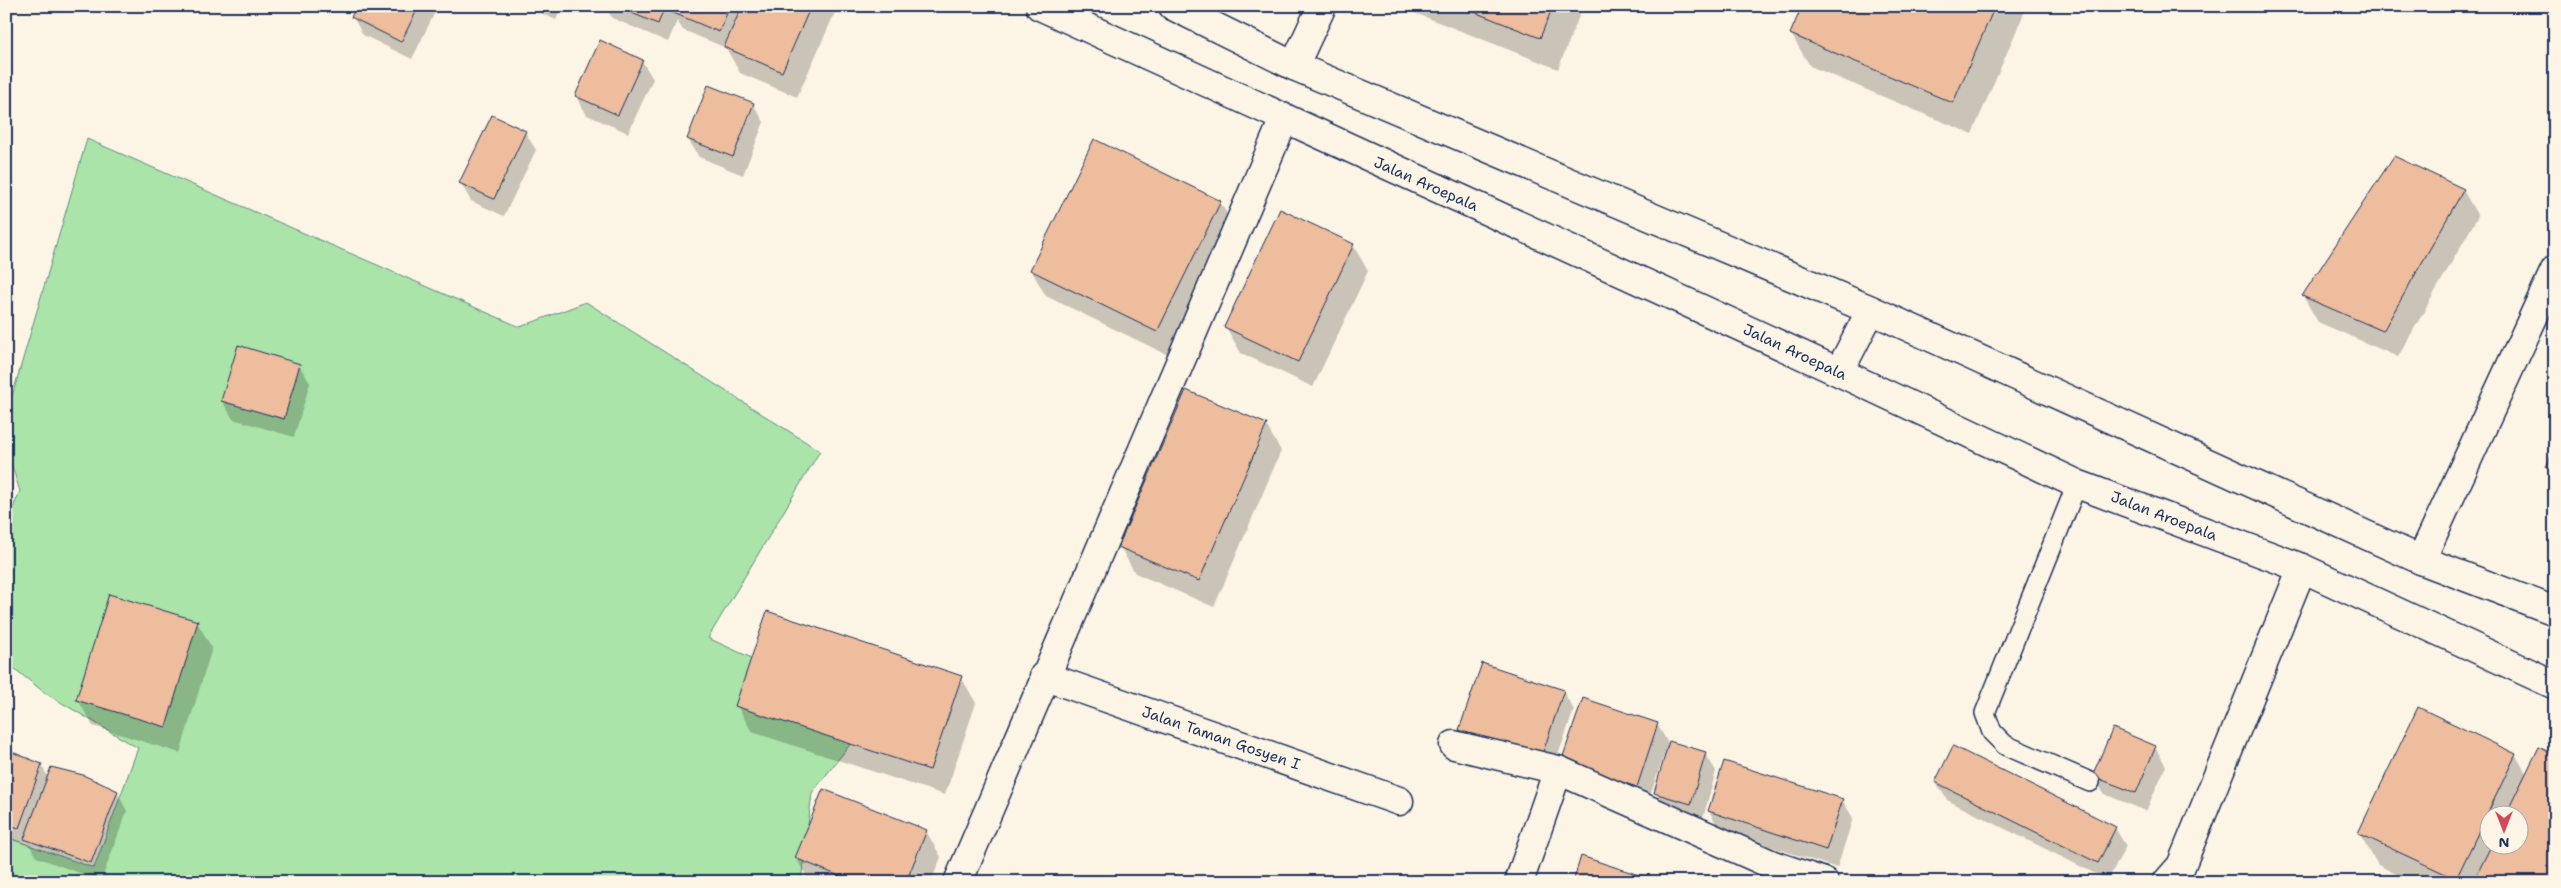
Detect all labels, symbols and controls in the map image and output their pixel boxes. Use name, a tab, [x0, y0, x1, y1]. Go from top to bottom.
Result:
street label: Jalan Aroepala	[1371, 152, 1482, 216]
street label: Jalan Aroepala	[1740, 319, 1851, 385]
street label: Jalan Aroepala	[2108, 487, 2221, 546]
street label: Jalan Taman Gosyen I	[1139, 701, 1303, 775]
north arrow	[2478, 806, 2528, 856]
text: N	[2498, 834, 2510, 852]

